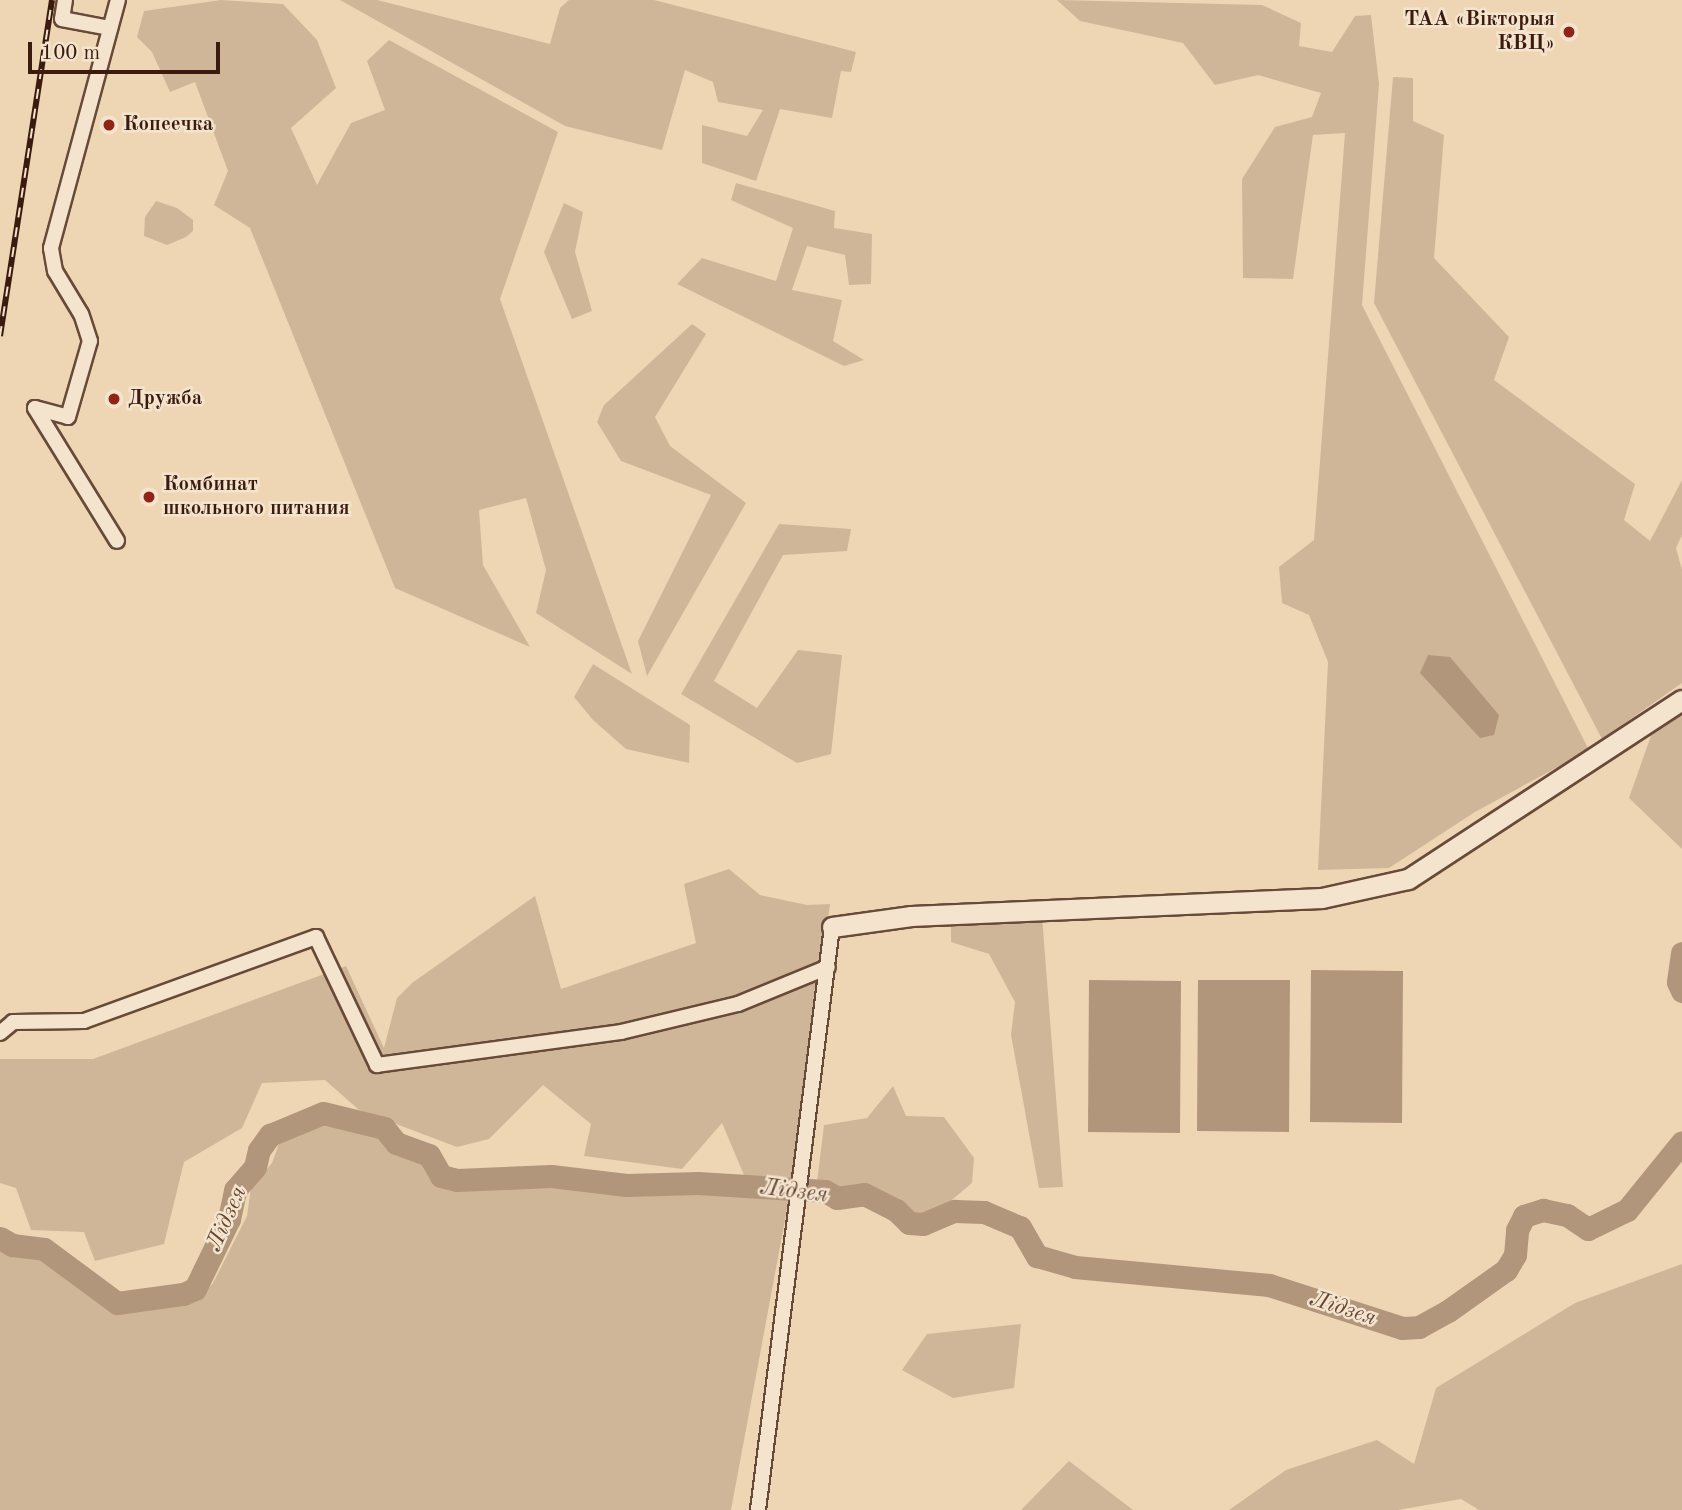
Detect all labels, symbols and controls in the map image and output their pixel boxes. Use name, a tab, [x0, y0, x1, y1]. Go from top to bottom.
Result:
place label: ТАА «Вікторыя КВЦ»	[1404, 7, 1555, 57]
marker: ТАА «Вікторыя КВЦ»	[1561, 24, 1577, 40]
scale bar	[32, 28, 224, 72]
text: 100 m	[41, 43, 100, 64]
place label: Копеечка	[123, 112, 213, 138]
marker: Копеечка	[101, 117, 117, 133]
place label: Дружба	[128, 386, 202, 412]
marker: Дружба	[106, 391, 122, 407]
place label: Комбинат школьного питания	[163, 472, 350, 522]
marker: Комбинат школьного питания	[141, 489, 157, 505]
water label: Лідзея	[758, 1174, 830, 1210]
water label: Лідзея	[201, 1182, 253, 1256]
water label: Лідзея	[1306, 1285, 1380, 1333]

